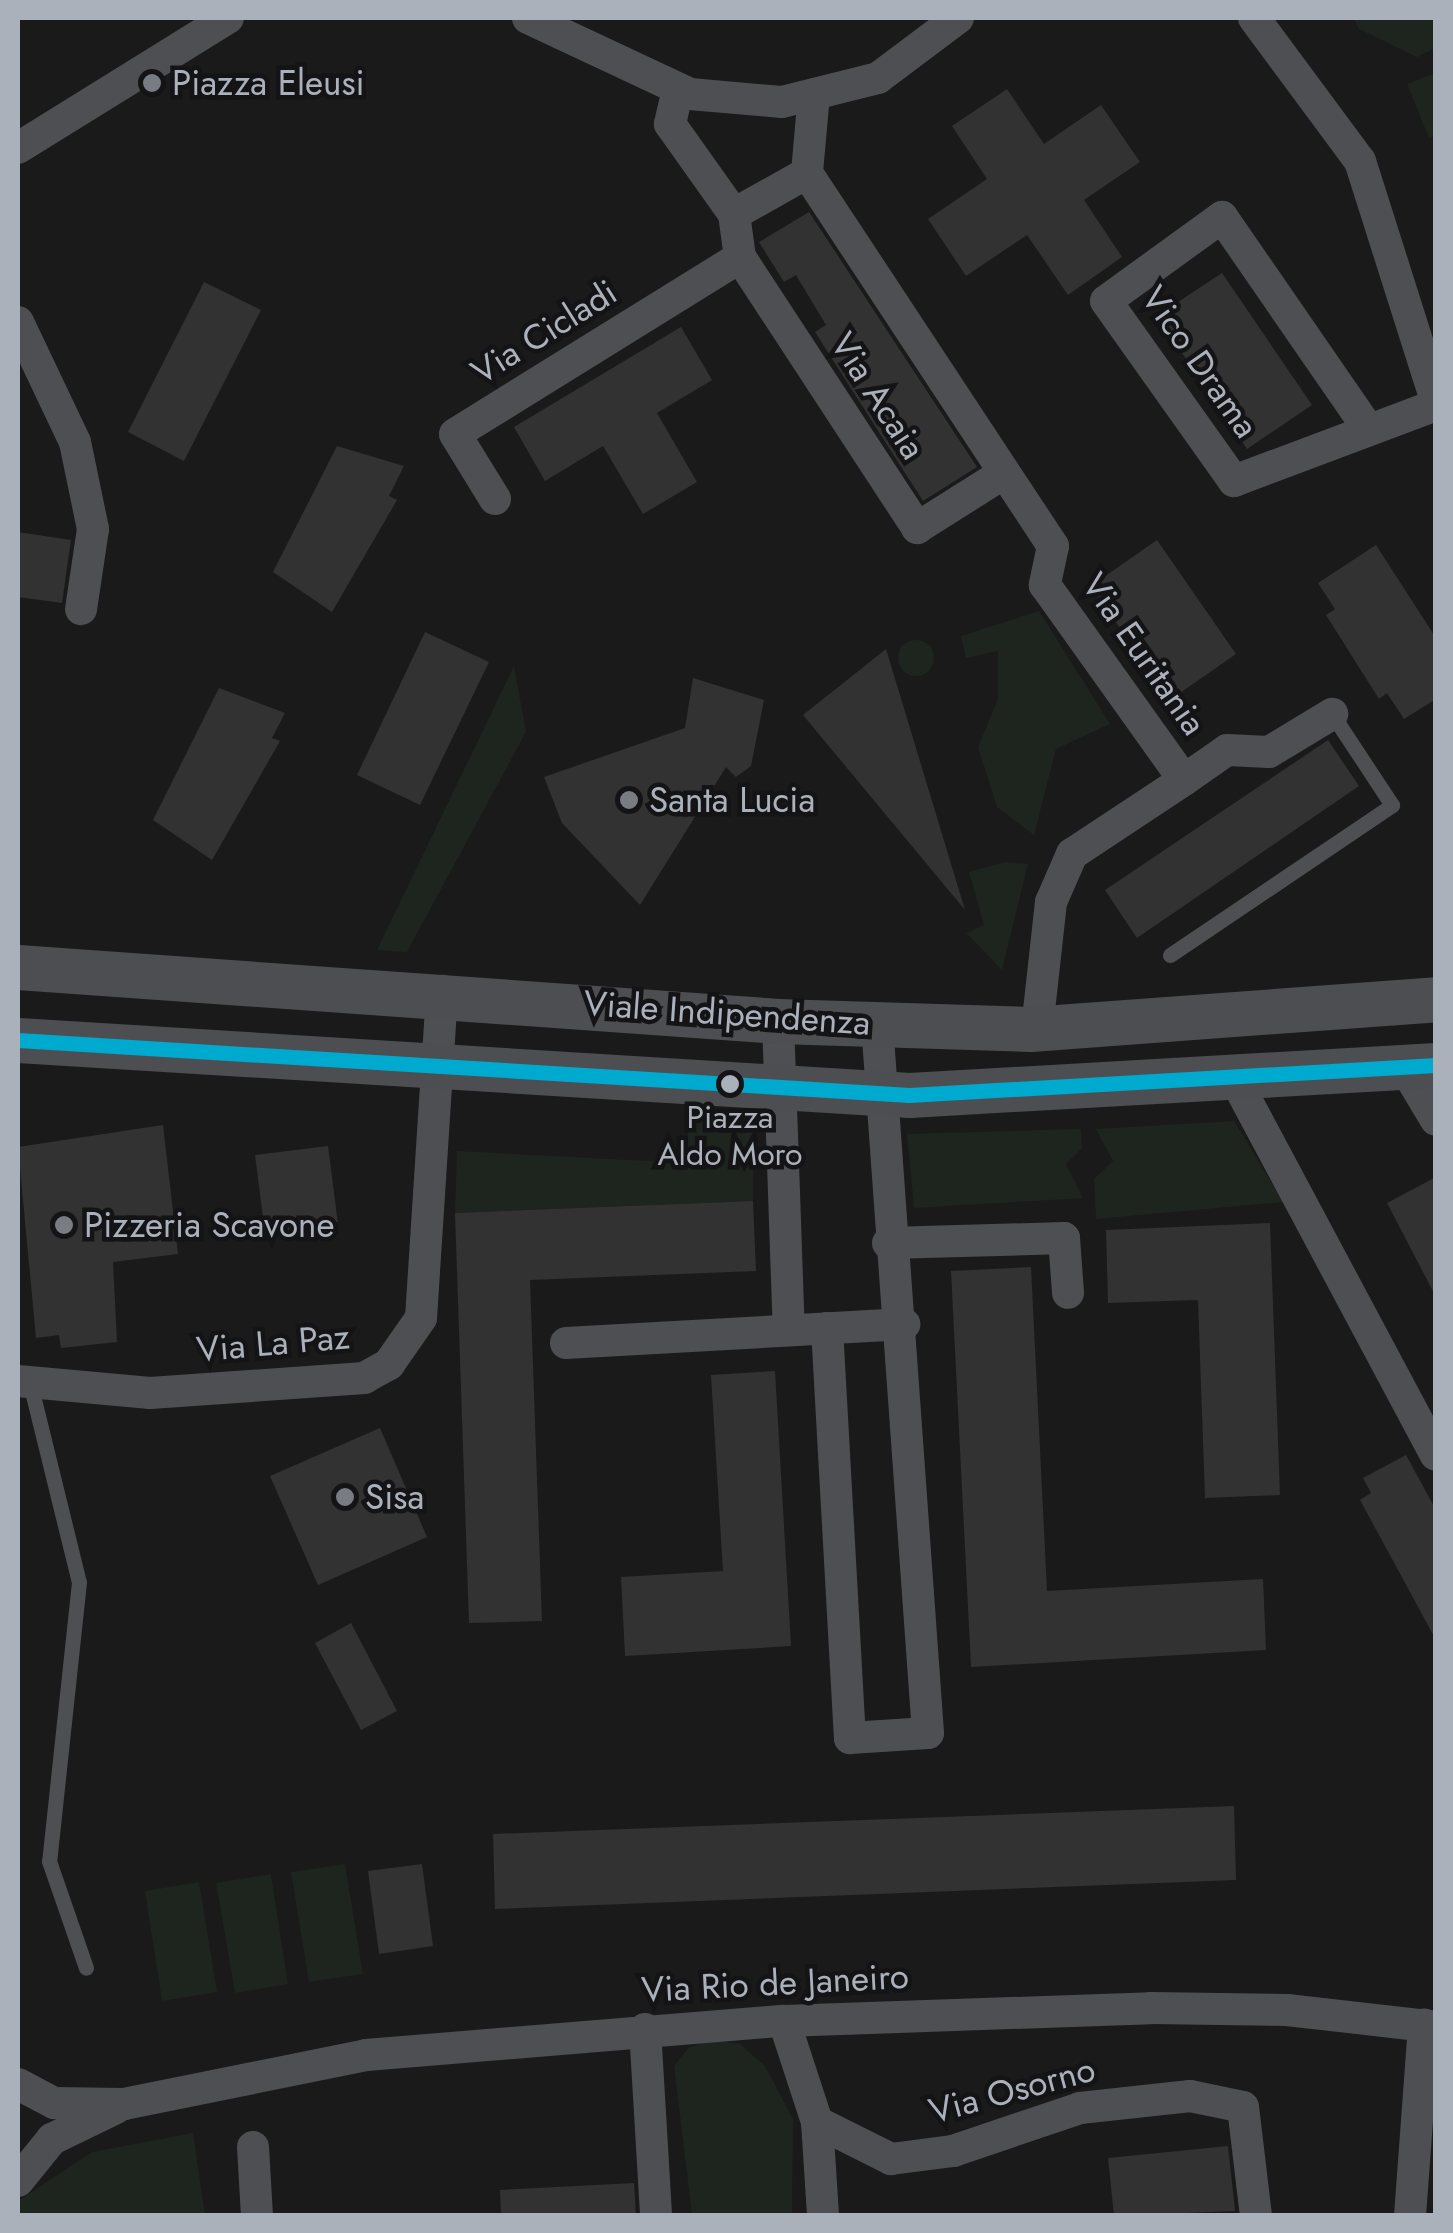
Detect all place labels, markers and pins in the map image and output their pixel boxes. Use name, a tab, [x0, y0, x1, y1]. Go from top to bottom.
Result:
place label: Piazza Eleusi	[172, 62, 365, 104]
marker: Piazza Eleusi	[141, 72, 163, 94]
place label: Santa Lucia	[649, 779, 815, 821]
marker: Santa Lucia	[618, 789, 640, 811]
marker: Piazza Aldo Moro	[720, 1074, 740, 1094]
place label: Piazza Aldo Moro	[657, 1099, 803, 1174]
place label: Pizzeria Scavone	[84, 1204, 334, 1246]
marker: Pizzeria Scavone	[53, 1214, 75, 1236]
place label: Sisa	[365, 1476, 424, 1518]
marker: Sisa	[334, 1486, 356, 1508]

